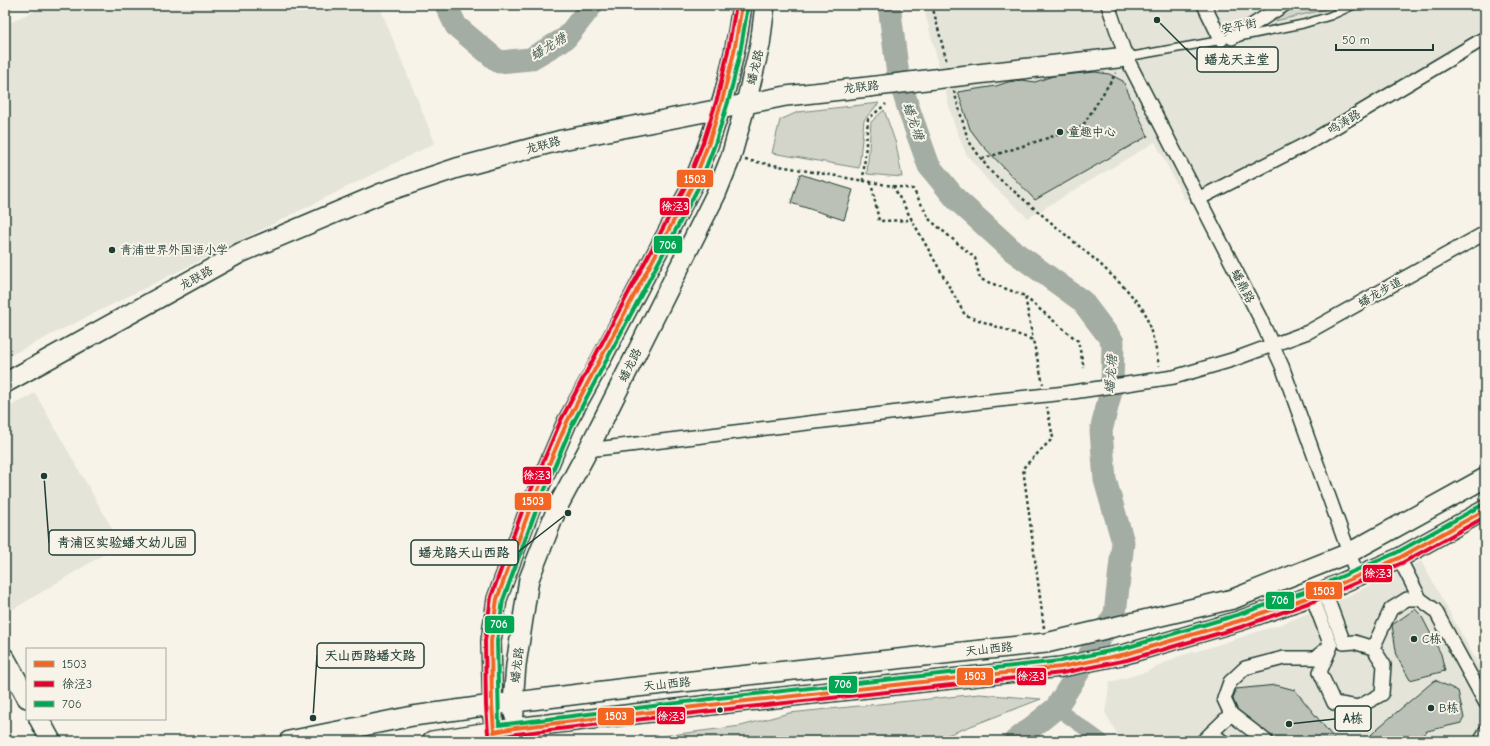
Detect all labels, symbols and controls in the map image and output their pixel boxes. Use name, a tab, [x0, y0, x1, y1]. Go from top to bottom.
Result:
street label: 安平街	[1220, 16, 1258, 36]
scale bar	[1336, 26, 1433, 52]
water label: 蟠龙塘	[528, 29, 571, 63]
text: 50 m	[1342, 33, 1370, 47]
callout: 蟠龙天主堂	[1197, 47, 1278, 72]
street label: 蟠龙路	[744, 48, 766, 86]
text: 蟠龙天主堂	[1204, 52, 1270, 67]
street label: 龙联路	[842, 78, 880, 96]
water label: 蟠龙塘	[900, 100, 928, 144]
street label: 鸣涛路	[1325, 107, 1363, 137]
place label: 童趣中心	[1068, 125, 1116, 139]
marker: 童趣中心	[1055, 127, 1065, 137]
street label: 龙联路	[524, 134, 562, 156]
line badge: 1503	[676, 169, 714, 188]
text: 1503	[684, 173, 706, 186]
line badge: 徐泾3	[659, 197, 690, 216]
text: 徐泾3	[661, 200, 689, 213]
line badge: 706	[653, 235, 683, 254]
text: 706	[660, 239, 677, 252]
place label: 青浦世界外国语小学	[120, 243, 228, 257]
marker: 青浦世界外国语小学	[107, 245, 117, 255]
street label: 龙联路	[177, 263, 215, 293]
street label: 蟠鼎路	[1229, 267, 1257, 305]
street label: 蟠龙步道	[1356, 274, 1404, 310]
street label: 蟠龙路	[616, 346, 644, 384]
water label: 蟠龙塘	[1101, 352, 1120, 394]
line badge: 徐泾3	[522, 466, 552, 485]
text: 徐泾3	[523, 469, 551, 482]
line badge: 1503	[514, 492, 552, 511]
text: 1503	[522, 495, 544, 508]
callout: 青浦区实验蟠文幼儿园	[49, 530, 195, 555]
text: 青浦区实验蟠文幼儿园	[57, 535, 187, 550]
callout: 蟠龙路天山西路	[411, 540, 518, 565]
text: 蟠龙路天山西路	[418, 545, 510, 560]
line badge: 徐泾3	[1362, 564, 1393, 583]
text: 徐泾3	[1364, 567, 1392, 580]
line badge: 1503	[1305, 581, 1343, 600]
text: 1503	[1313, 585, 1335, 598]
line badge: 706	[1265, 591, 1295, 610]
text: 706	[1272, 594, 1289, 607]
line badge: 706	[484, 615, 515, 634]
text: 706	[491, 618, 508, 631]
place label: C栋	[1422, 632, 1441, 646]
marker: C栋	[1409, 634, 1419, 644]
street label: 天山西路	[964, 640, 1014, 658]
callout: 天山西路蟠文路	[317, 643, 424, 668]
street label: 蟠龙路	[508, 646, 526, 684]
legend	[26, 648, 166, 720]
text: 天山西路蟠文路	[324, 648, 416, 663]
text: 1503	[62, 657, 87, 671]
line badge: 1503	[956, 667, 994, 686]
line badge: 徐泾3	[1016, 667, 1047, 686]
text: 1503	[964, 670, 986, 683]
text: 徐泾3	[1017, 670, 1045, 683]
street label: 天山西路	[642, 675, 692, 693]
line badge: 706	[828, 675, 858, 694]
text: 徐泾3	[62, 677, 92, 691]
text: 706	[835, 678, 852, 691]
text: 706	[62, 697, 82, 711]
place label: B栋	[1439, 701, 1458, 715]
marker: B栋	[1426, 703, 1436, 713]
unlabelled marker	[715, 705, 725, 715]
line badge: 徐泾3	[656, 706, 686, 725]
callout: A栋	[1335, 706, 1371, 731]
line badge: 1503	[597, 707, 635, 726]
text: 1503	[605, 710, 627, 723]
text: 徐泾3	[657, 710, 685, 723]
text: A栋	[1343, 711, 1363, 726]

